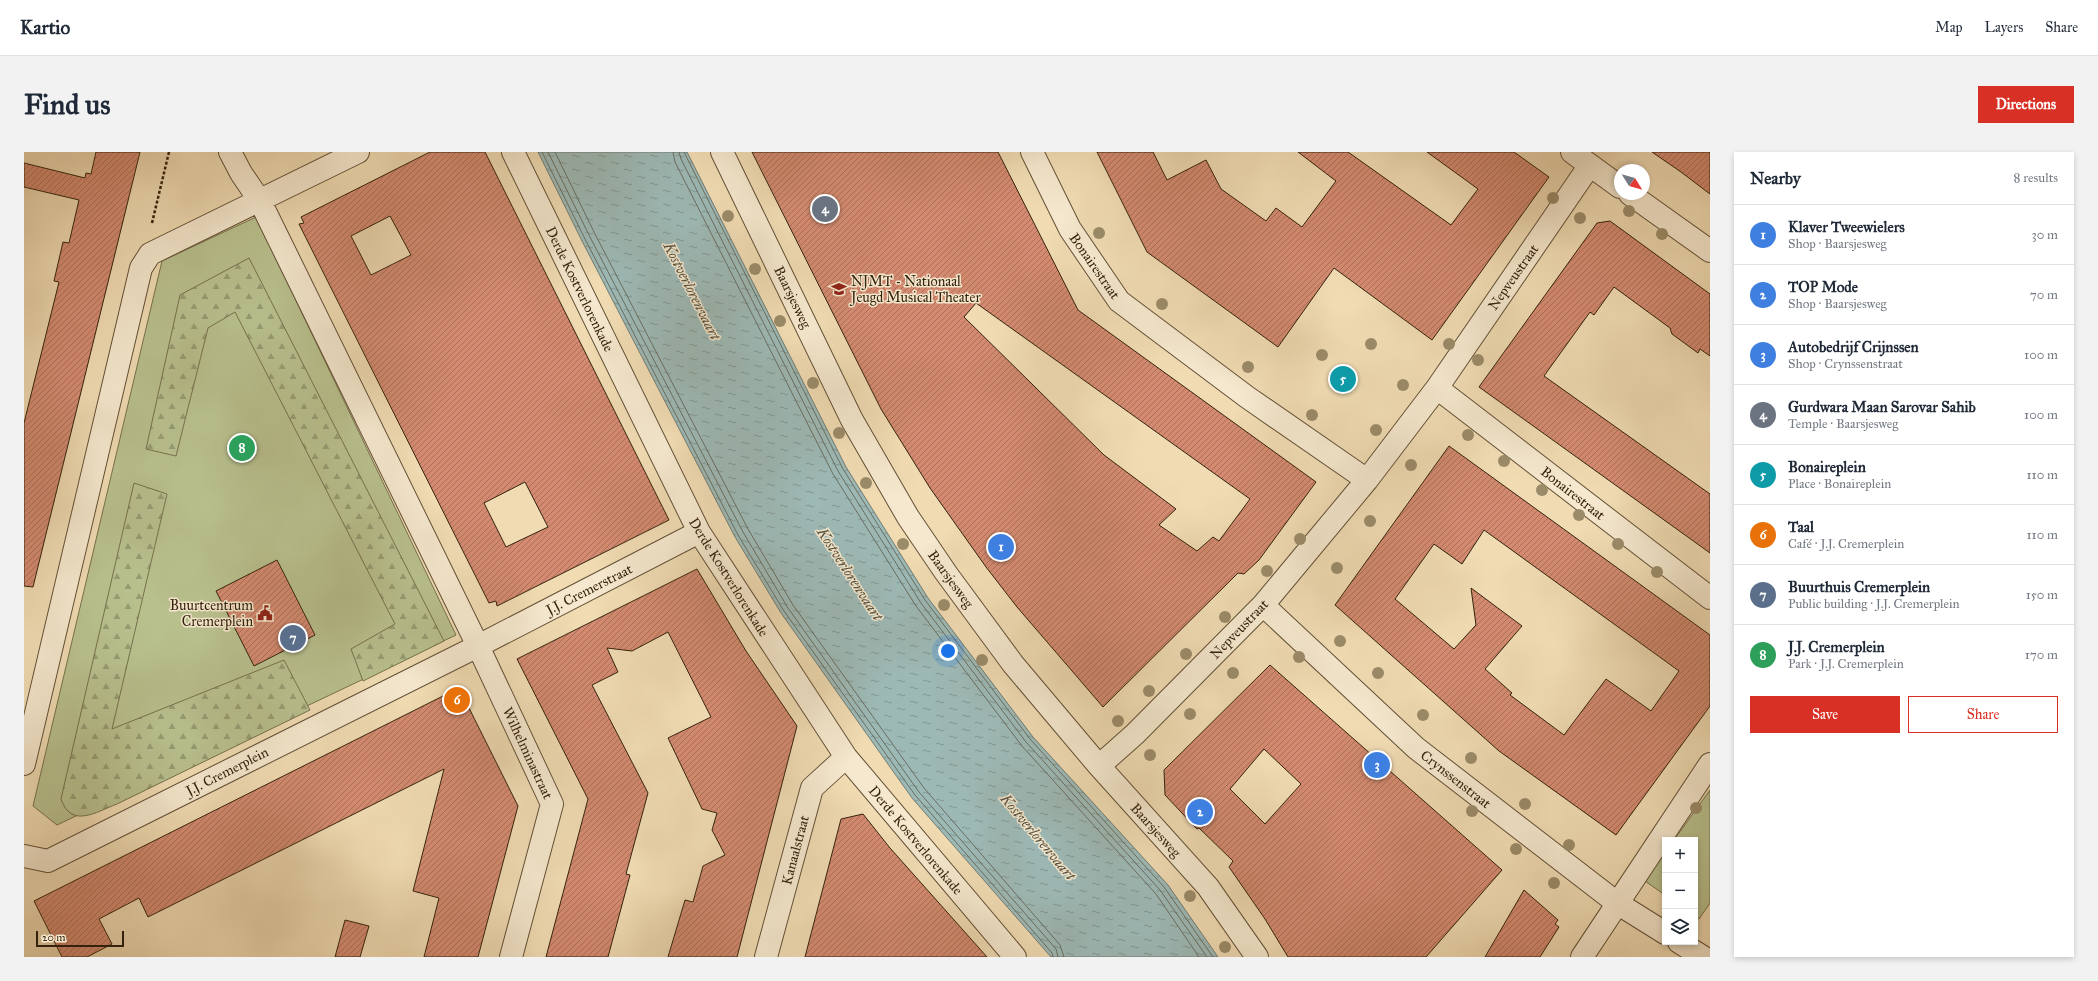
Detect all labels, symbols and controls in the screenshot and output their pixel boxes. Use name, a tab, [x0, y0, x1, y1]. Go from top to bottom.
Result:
text: Kartio	[20, 16, 70, 39]
text: Map	[1935, 19, 1963, 36]
text: Layers	[1985, 19, 2023, 36]
text: Share	[2045, 19, 2078, 36]
button: Directions	[1978, 86, 2074, 123]
text: Find us	[24, 87, 110, 122]
north arrow	[1614, 164, 1650, 200]
text: Nearby	[1750, 168, 1801, 189]
text: 8 results	[2014, 170, 2058, 186]
pin: 4	[812, 194, 838, 224]
text: Klaver Tweewielers	[1788, 218, 1905, 236]
street label: Derde Kostverlorenkade	[542, 224, 617, 355]
text: 1	[1760, 227, 1766, 243]
text: 30 m	[2032, 227, 2058, 243]
street label: Bonairestraat	[1066, 230, 1124, 303]
text: Shop · Baarsjesweg	[1788, 236, 1887, 252]
water label: Kostverlorenvaart	[659, 238, 725, 344]
street label: Nepveustraat	[1485, 241, 1542, 313]
street label: Baarsjesweg	[770, 263, 815, 332]
place label: NJMT - Nationaal Jeugd Musical Theater	[849, 273, 981, 307]
text: TOP Mode	[1788, 278, 1858, 296]
school or university icon: NJMT - Nationaal Jeugd Musical Theater	[830, 280, 848, 298]
text: 2	[1760, 287, 1766, 303]
text: 70 m	[2030, 287, 2058, 303]
text: Shop · Baarsjesweg	[1788, 296, 1887, 312]
text: Autobedrijf Crijnssen	[1788, 338, 1919, 356]
text: 3	[1760, 347, 1766, 363]
text: 100 m	[2024, 347, 2058, 363]
text: Shop · Crynssenstraat	[1788, 356, 1903, 372]
pin: 5	[1330, 364, 1356, 394]
text: Gurdwara Maan Sarovar Sahib	[1788, 398, 1976, 416]
text: 4	[1759, 407, 1767, 423]
text: 100 m	[2024, 407, 2058, 423]
text: Temple · Baarsjesweg	[1788, 416, 1898, 432]
pin: 8	[229, 433, 255, 463]
text: Bonaireplein	[1788, 458, 1866, 476]
street label: Bonairestraat	[1537, 463, 1608, 524]
text: 5	[1760, 467, 1766, 483]
text: 110 m	[2026, 467, 2058, 483]
text: Place · Bonaireplein	[1788, 476, 1891, 492]
street label: Derde Kostverlorenkade	[685, 515, 772, 640]
text: Taal	[1788, 518, 1814, 536]
water label: Kostverlorenvaart	[813, 523, 888, 625]
text: 6	[1760, 527, 1766, 543]
text: 110 m	[2026, 527, 2058, 543]
pin: 1	[988, 532, 1014, 562]
text: Café · J.J. Cremerplein	[1788, 536, 1904, 552]
street label: Baarsjesweg	[924, 547, 977, 612]
street label: J.J. Cremerstraat	[542, 560, 636, 620]
text: Buurthuis Cremerplein	[1788, 578, 1930, 596]
text: 7	[1760, 587, 1766, 603]
text: 150 m	[2026, 587, 2058, 603]
street label: Nepveustraat	[1207, 596, 1272, 663]
text: Public building · J.J. Cremerplein	[1788, 596, 1960, 612]
place label: Buurtcentrum Cremerplein	[170, 597, 253, 630]
public building icon: Buurtcentrum Cremerplein	[256, 604, 274, 622]
pin: 7	[280, 623, 306, 653]
text: J.J. Cremerplein	[1788, 638, 1885, 656]
your location	[938, 641, 958, 661]
text: 8	[1760, 647, 1766, 663]
text: 170 m	[2025, 647, 2058, 663]
text: Park · J.J. Cremerplein	[1788, 656, 1904, 672]
pin: 6	[444, 685, 470, 715]
button: Save	[1750, 696, 1900, 733]
button: Share	[1908, 696, 2058, 733]
street label: Wilhelminastraat	[499, 705, 556, 802]
street label: J.J. Cremerplein	[181, 743, 272, 801]
street label: Crynssenstraat	[1417, 747, 1494, 812]
pin: 3	[1364, 750, 1390, 780]
street label: Derde Kostverlorenkade	[865, 782, 966, 898]
water label: Kostverlorenvaart	[996, 789, 1080, 885]
pin: 2	[1187, 797, 1213, 827]
street label: Baarsjesweg	[1127, 800, 1185, 861]
street label: Kanaalstraat	[778, 814, 813, 887]
map controls	[1662, 837, 1698, 945]
button: +	[1662, 837, 1698, 873]
button: −	[1662, 873, 1698, 909]
button: layers	[1662, 909, 1698, 945]
scale bar	[36, 929, 124, 948]
text: 20 m	[42, 931, 65, 944]

